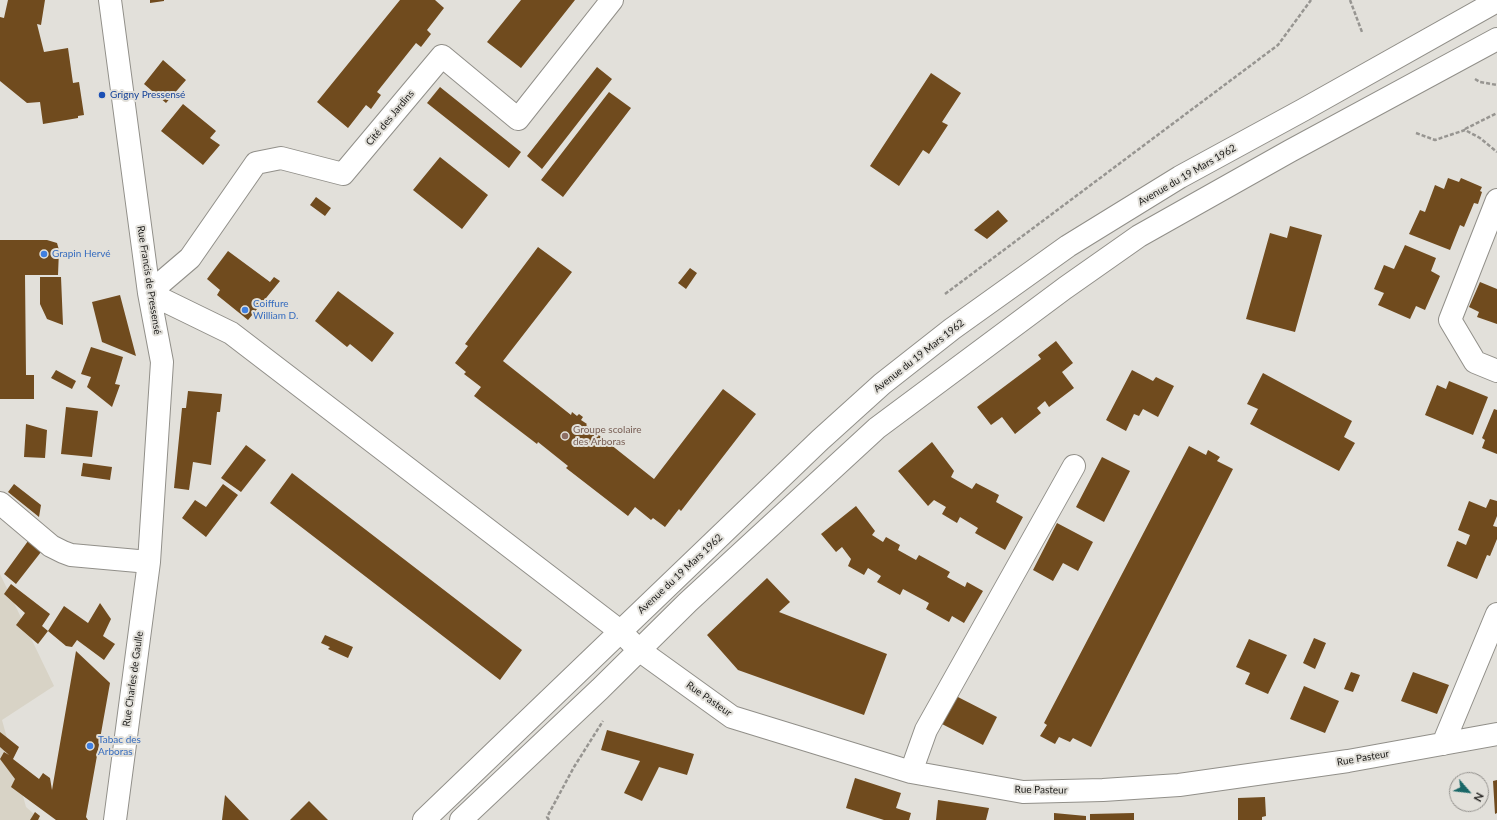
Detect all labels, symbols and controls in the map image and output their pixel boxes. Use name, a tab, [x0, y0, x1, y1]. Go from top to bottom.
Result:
street label: Cité des Jardins	[363, 88, 417, 148]
place label: Grigny Pressensé	[110, 89, 185, 101]
marker: Grigny Pressensé	[97, 90, 107, 100]
street label: Avenue du 19 Mars 1962	[1136, 142, 1238, 208]
street label: Rue Francis de Pressensé	[134, 225, 164, 335]
place label: Grapin Hervé	[52, 248, 111, 260]
marker: Grapin Hervé	[39, 249, 49, 259]
place label: Coiffure William D.	[253, 298, 298, 322]
marker: Coiffure William D.	[240, 305, 250, 315]
street label: Avenue du 19 Mars 1962	[871, 317, 967, 395]
place label: Groupe scolaire des Arboras	[573, 424, 641, 448]
marker: Groupe scolaire des Arboras	[560, 431, 570, 441]
street label: Avenue du 19 Mars 1962	[635, 532, 725, 616]
street label: Rue Charles de Gaulle	[120, 631, 146, 727]
street label: Rue Pasteur	[684, 679, 734, 719]
place label: Tabac des Arboras	[98, 734, 141, 758]
marker: Tabac des Arboras	[85, 741, 95, 751]
street label: Rue Pasteur	[1336, 748, 1390, 768]
north arrow	[1449, 772, 1489, 812]
street label: Rue Pasteur	[1015, 784, 1067, 796]
text: N	[1471, 791, 1487, 804]

